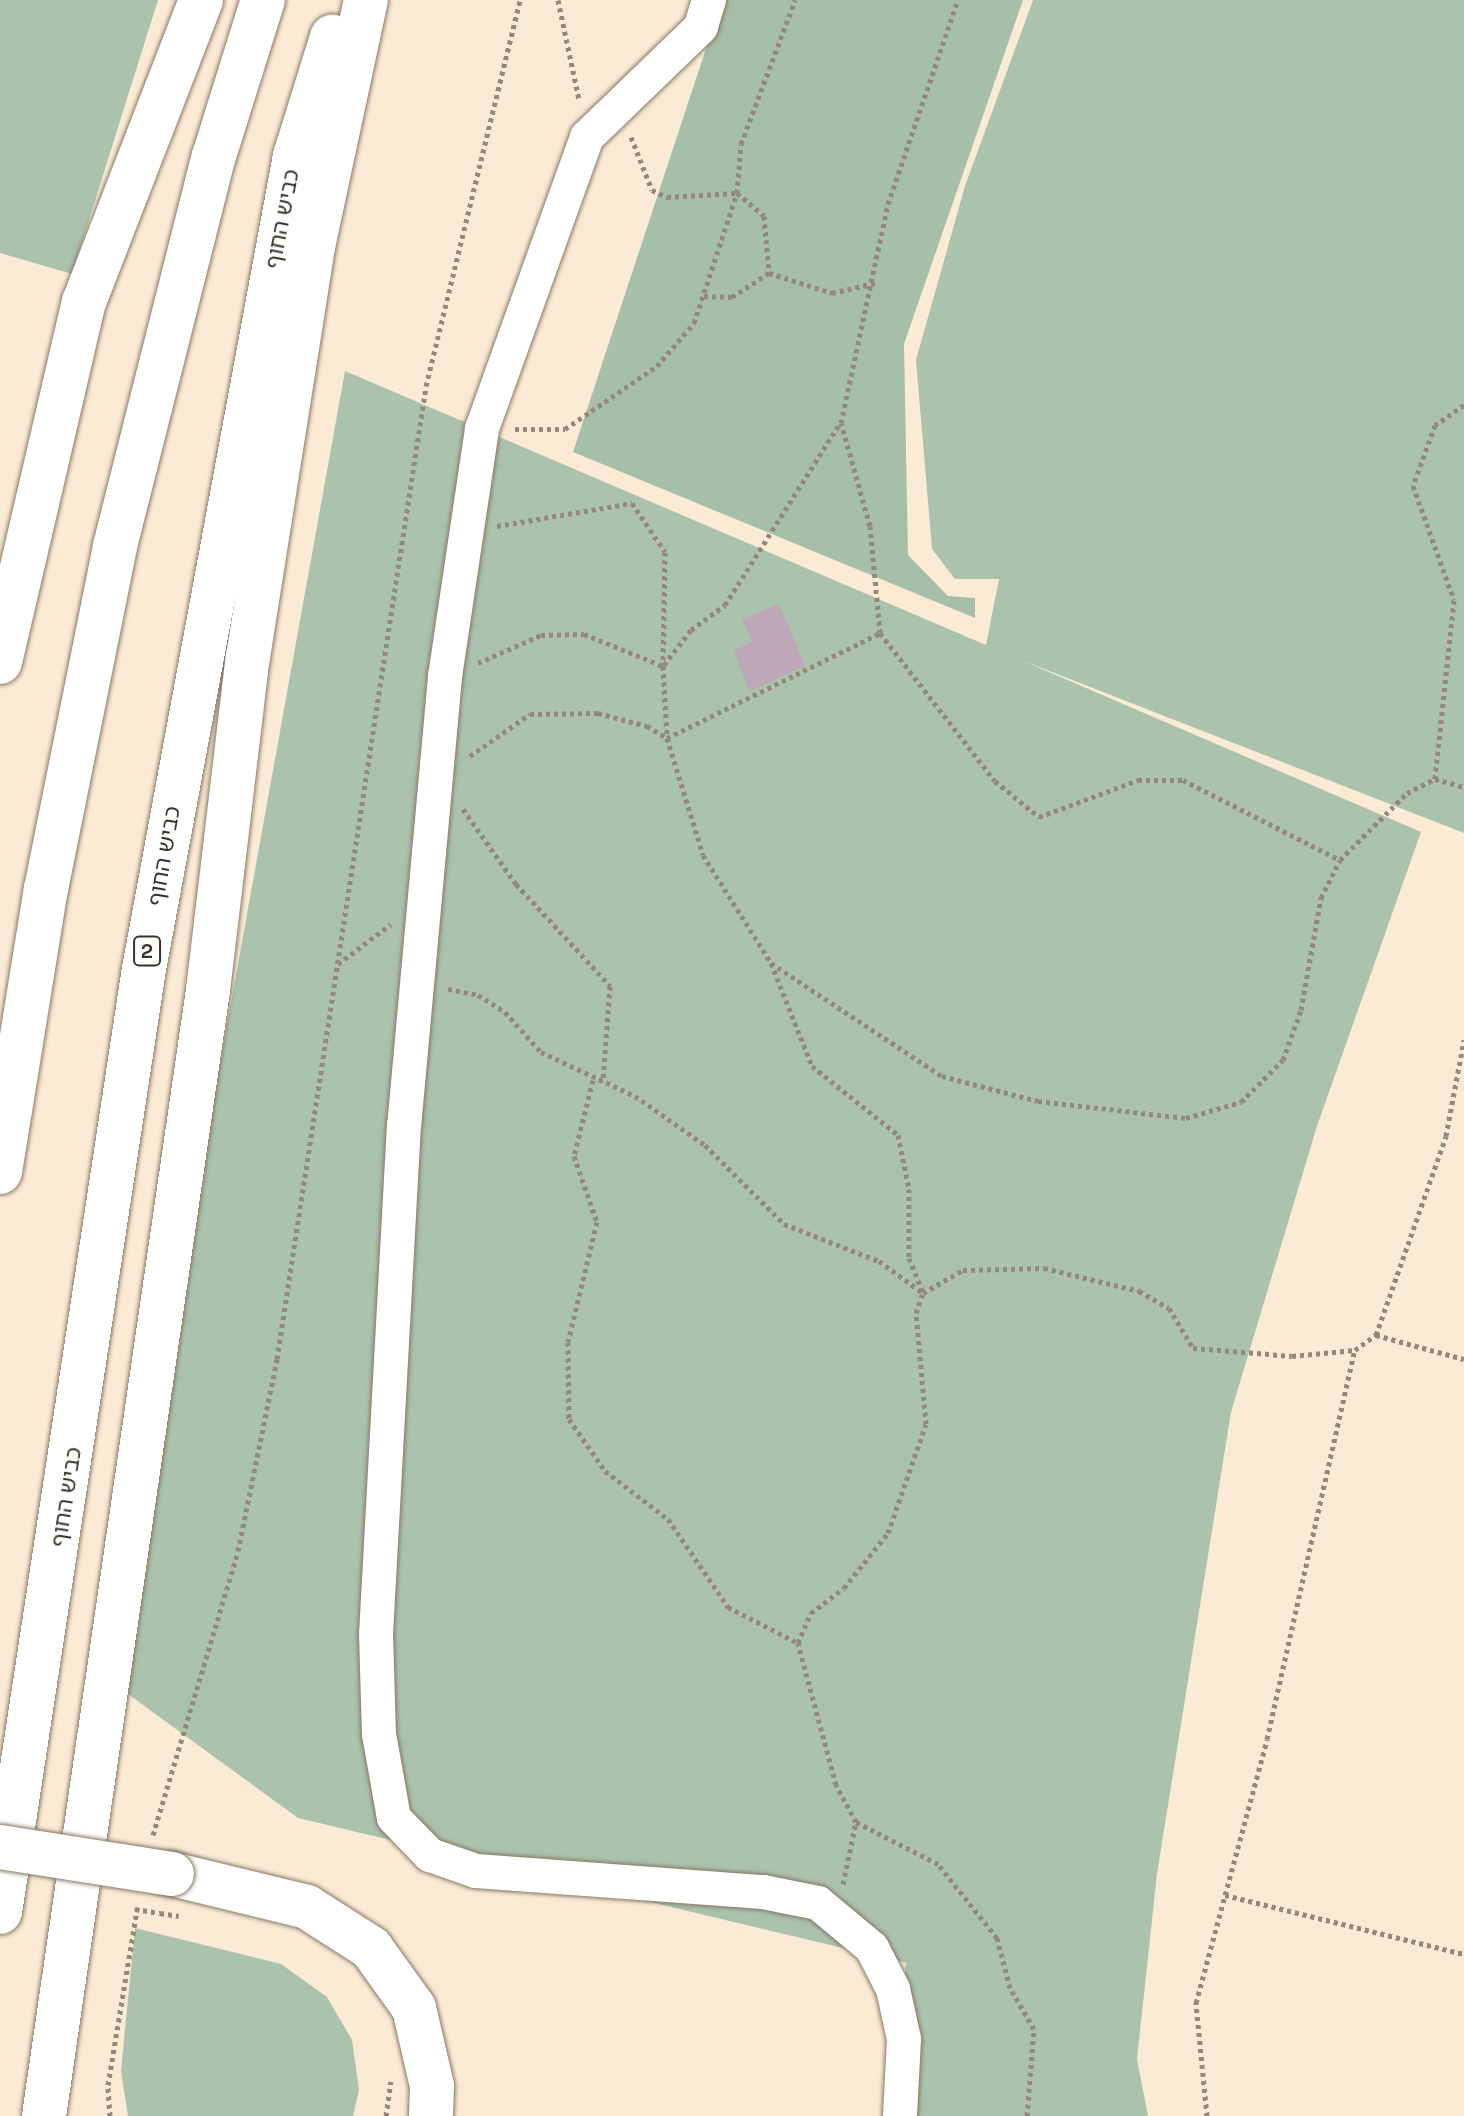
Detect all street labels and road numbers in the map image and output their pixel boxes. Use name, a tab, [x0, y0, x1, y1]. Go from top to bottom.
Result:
street label: כביש החוף	[259, 167, 305, 271]
street label: כביש החוף	[142, 804, 186, 908]
road number: 2	[133, 935, 161, 967]
street label: כביש החוף	[45, 1445, 87, 1549]

